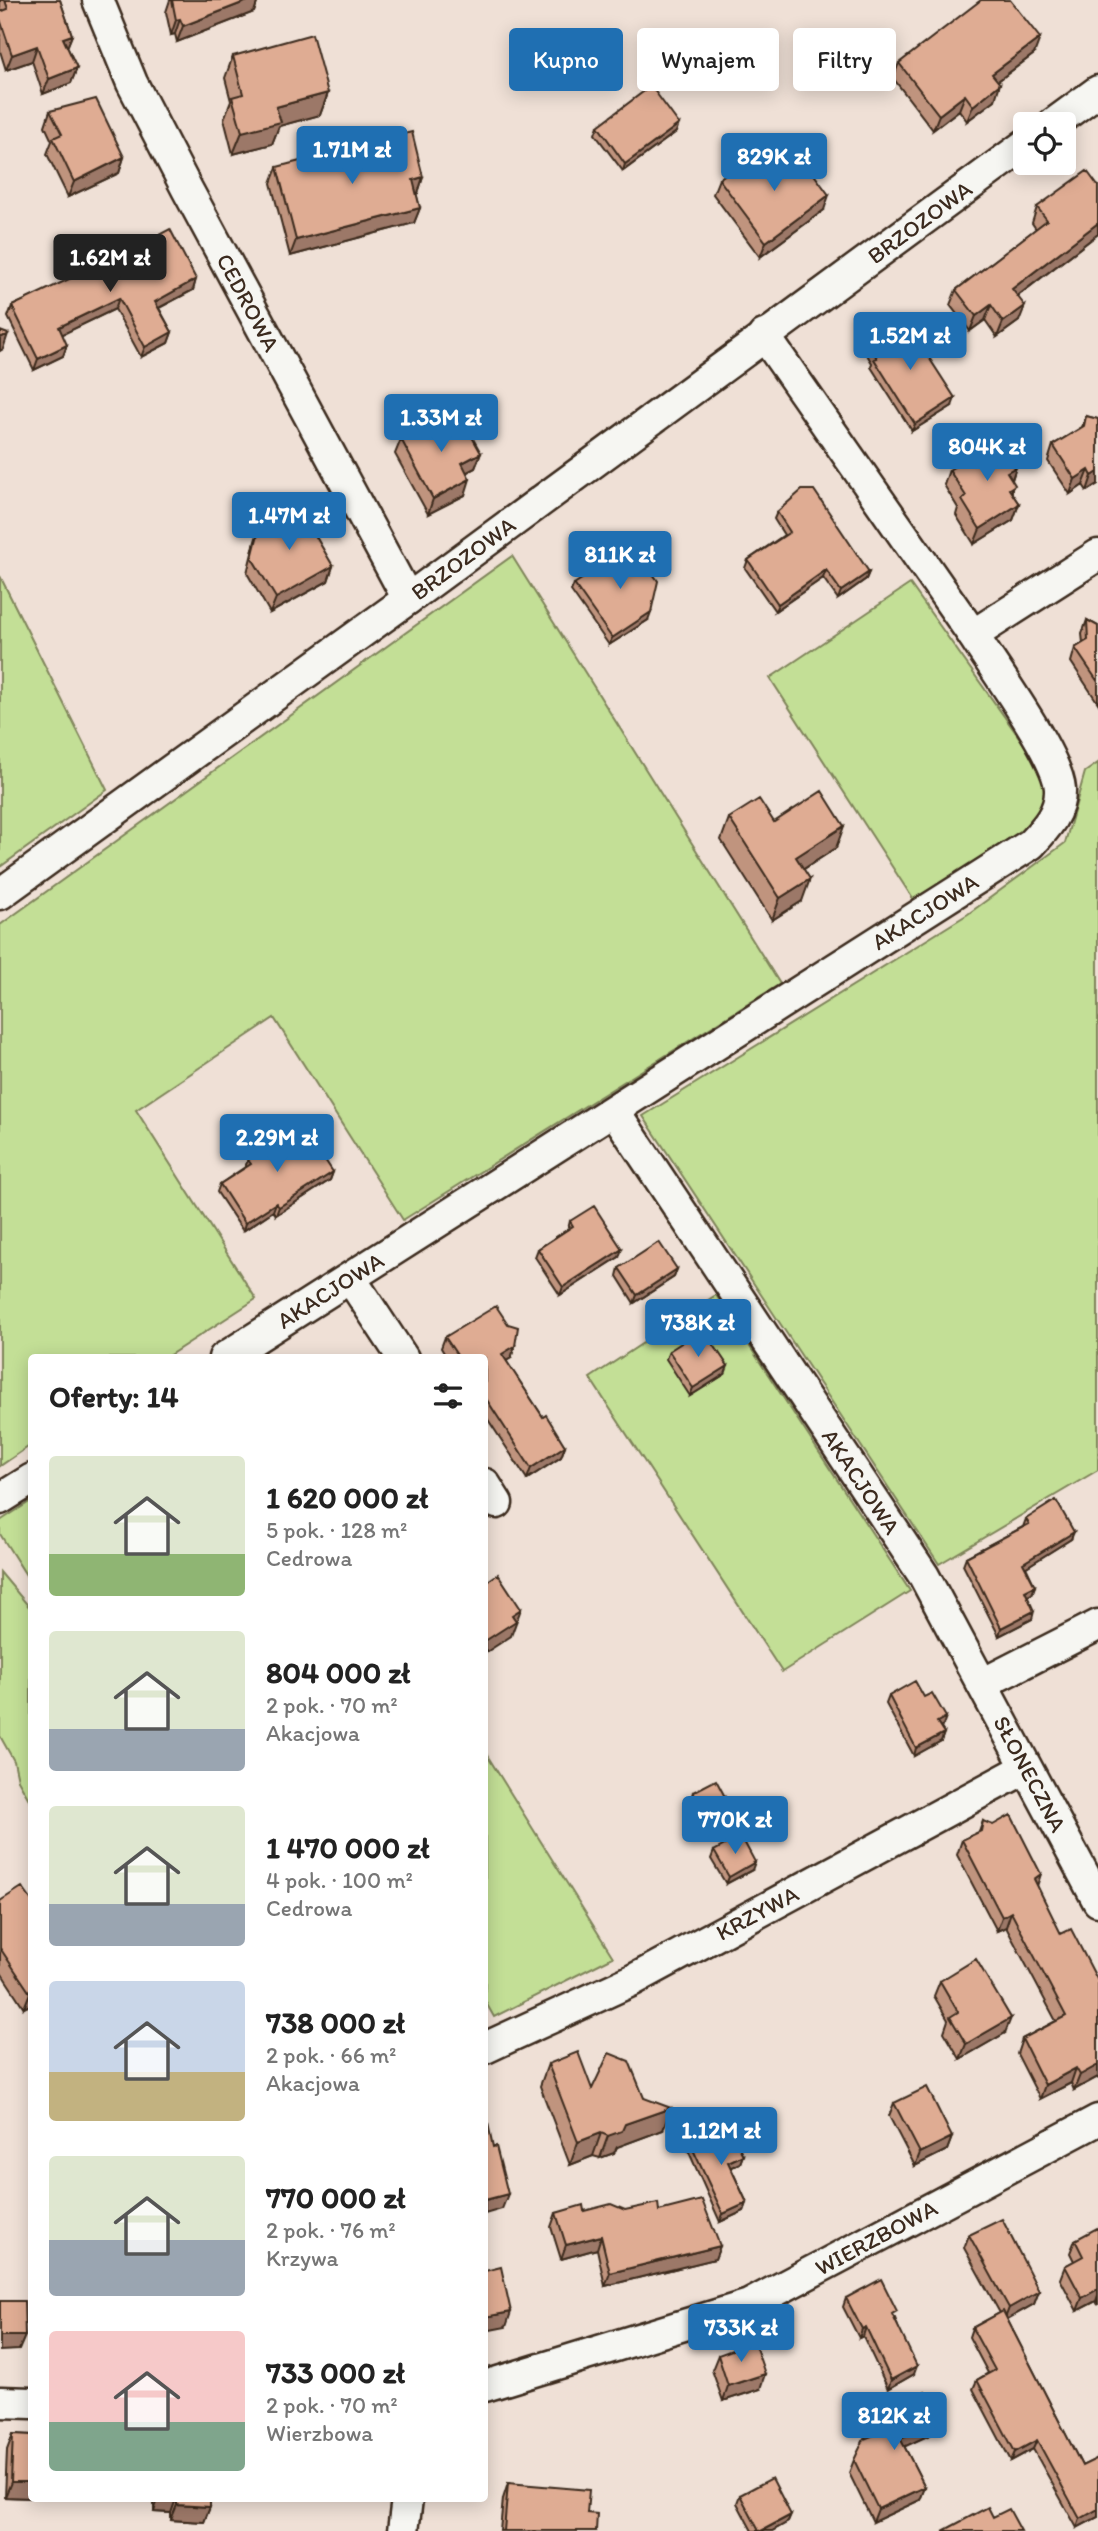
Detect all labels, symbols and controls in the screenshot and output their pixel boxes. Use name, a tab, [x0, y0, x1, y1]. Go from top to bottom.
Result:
chip: Kupno	[509, 28, 623, 91]
chip: Wynajem	[637, 28, 779, 91]
chip: Filtry	[793, 28, 896, 91]
map controls	[1013, 112, 1076, 175]
button: locate	[1013, 112, 1076, 175]
pin: 1.71M zł	[280, 127, 424, 186]
pin: 829K zł	[709, 134, 839, 193]
text: 1.71M zł	[313, 135, 391, 163]
text: 829K zł	[737, 142, 811, 170]
street label: BRZOZOWA	[862, 174, 978, 270]
pin: 1.62M zł	[38, 234, 182, 294]
text: 1.62M zł	[69, 243, 151, 271]
street label: CEDROWA	[210, 249, 286, 357]
pin: 1.52M zł	[838, 312, 982, 372]
text: 1.52M zł	[869, 321, 951, 349]
pin: 1.33M zł	[369, 394, 513, 454]
text: 1.33M zł	[400, 403, 482, 431]
pin: 804K zł	[922, 424, 1052, 483]
text: 804K zł	[948, 432, 1026, 460]
pin: 1.47M zł	[217, 492, 361, 552]
text: 1.47M zł	[248, 501, 330, 529]
street label: BRZOZOWA	[405, 511, 521, 606]
pin: 811K zł	[555, 532, 685, 591]
text: 811K zł	[584, 540, 656, 568]
street label: AKACJOWA	[866, 867, 984, 956]
pin: 2.29M zł	[205, 1114, 349, 1174]
text: 2.29M zł	[236, 1123, 318, 1151]
street label: AKACJOWA	[272, 1246, 389, 1335]
pin: 738K zł	[633, 1300, 763, 1359]
text: 738K zł	[661, 1308, 735, 1336]
icon: filters	[429, 1377, 467, 1415]
text: Oferty: 14	[49, 1378, 178, 1415]
street label: AKACJOWA	[816, 1423, 906, 1540]
text: 1 620 000 zł	[266, 1479, 428, 1516]
icon: home	[105, 1484, 189, 1568]
text: 5 pok. · 128 m²	[266, 1516, 408, 1544]
text: Cedrowa	[266, 1544, 352, 1572]
text: 804 000 zł	[266, 1654, 410, 1691]
icon: home	[105, 1659, 189, 1743]
text: 2 pok. · 70 m²	[266, 1691, 398, 1719]
street label: SŁONECZNA	[987, 1711, 1073, 1837]
text: Akacjowa	[266, 1719, 360, 1747]
pin: 770K zł	[670, 1797, 800, 1856]
text: 770K zł	[698, 1805, 772, 1833]
text: 1 470 000 zł	[266, 1829, 430, 1866]
icon: home	[105, 1834, 189, 1918]
text: 4 pok. · 100 m²	[266, 1866, 413, 1894]
street label: KRZYWA	[711, 1879, 803, 1947]
text: Cedrowa	[266, 1894, 352, 1922]
text: 738 000 zł	[266, 2004, 405, 2041]
icon: home	[105, 2009, 189, 2093]
text: 2 pok. · 66 m²	[266, 2041, 397, 2069]
text: Akacjowa	[266, 2069, 360, 2097]
pin: 1.12M zł	[649, 2108, 793, 2167]
text: 1.12M zł	[681, 2116, 761, 2144]
text: 770 000 zł	[266, 2179, 406, 2216]
icon: home	[105, 2184, 189, 2268]
street label: WIERZBOWA	[810, 2194, 942, 2281]
text: 2 pok. · 76 m²	[266, 2216, 396, 2244]
text: Krzywa	[266, 2244, 338, 2272]
pin: 733K zł	[676, 2304, 806, 2364]
text: 733K zł	[704, 2313, 778, 2341]
text: 733 000 zł	[266, 2354, 405, 2391]
icon: home	[105, 2359, 189, 2443]
text: 2 pok. · 70 m²	[266, 2391, 398, 2419]
pin: 812K zł	[829, 2392, 959, 2452]
text: 812K zł	[858, 2401, 930, 2429]
text: Wierzbowa	[266, 2419, 373, 2447]

